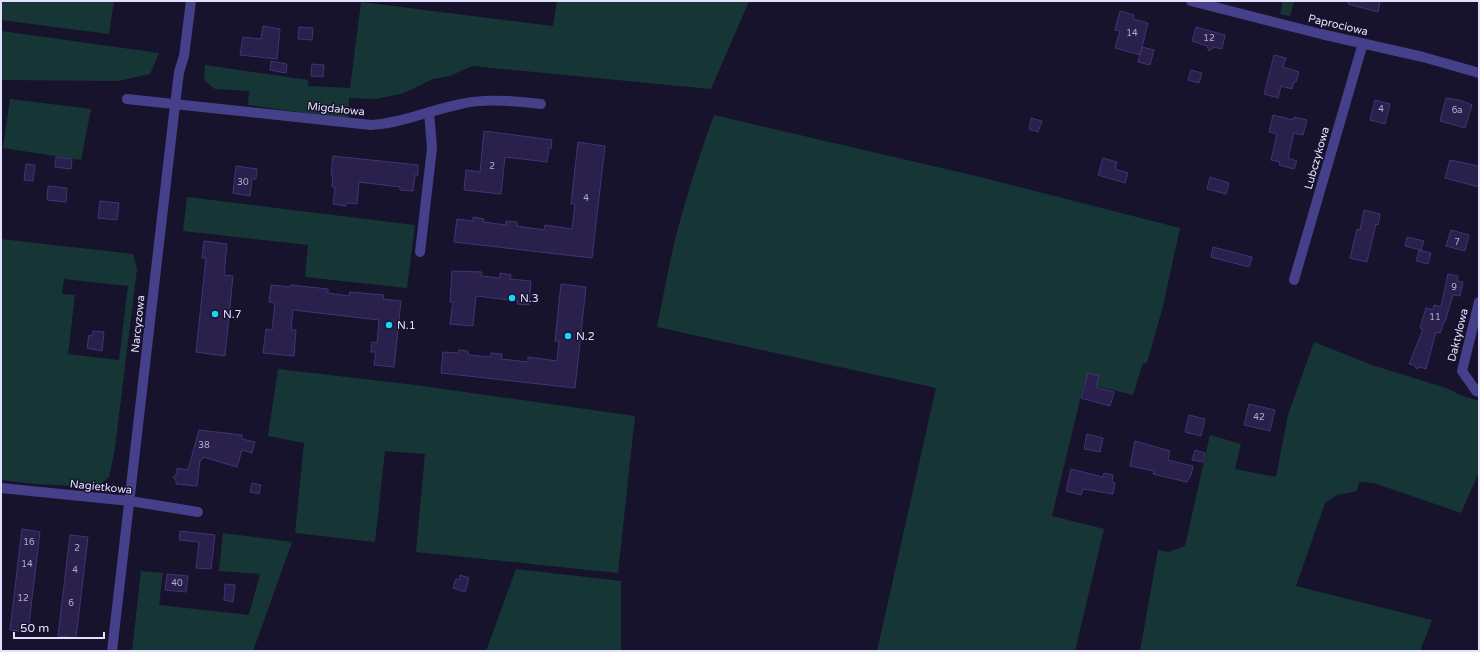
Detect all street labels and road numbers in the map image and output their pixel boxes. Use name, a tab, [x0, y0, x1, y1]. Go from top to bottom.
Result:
street label: Paprociowa	[1307, 12, 1369, 38]
street label: Migdałowa	[307, 100, 365, 118]
street label: Lubczykowa	[1302, 125, 1332, 191]
street label: Narcyzowa	[129, 295, 147, 353]
street label: Daktylowa	[1445, 307, 1471, 363]
street label: Nagietkowa	[69, 477, 133, 497]

